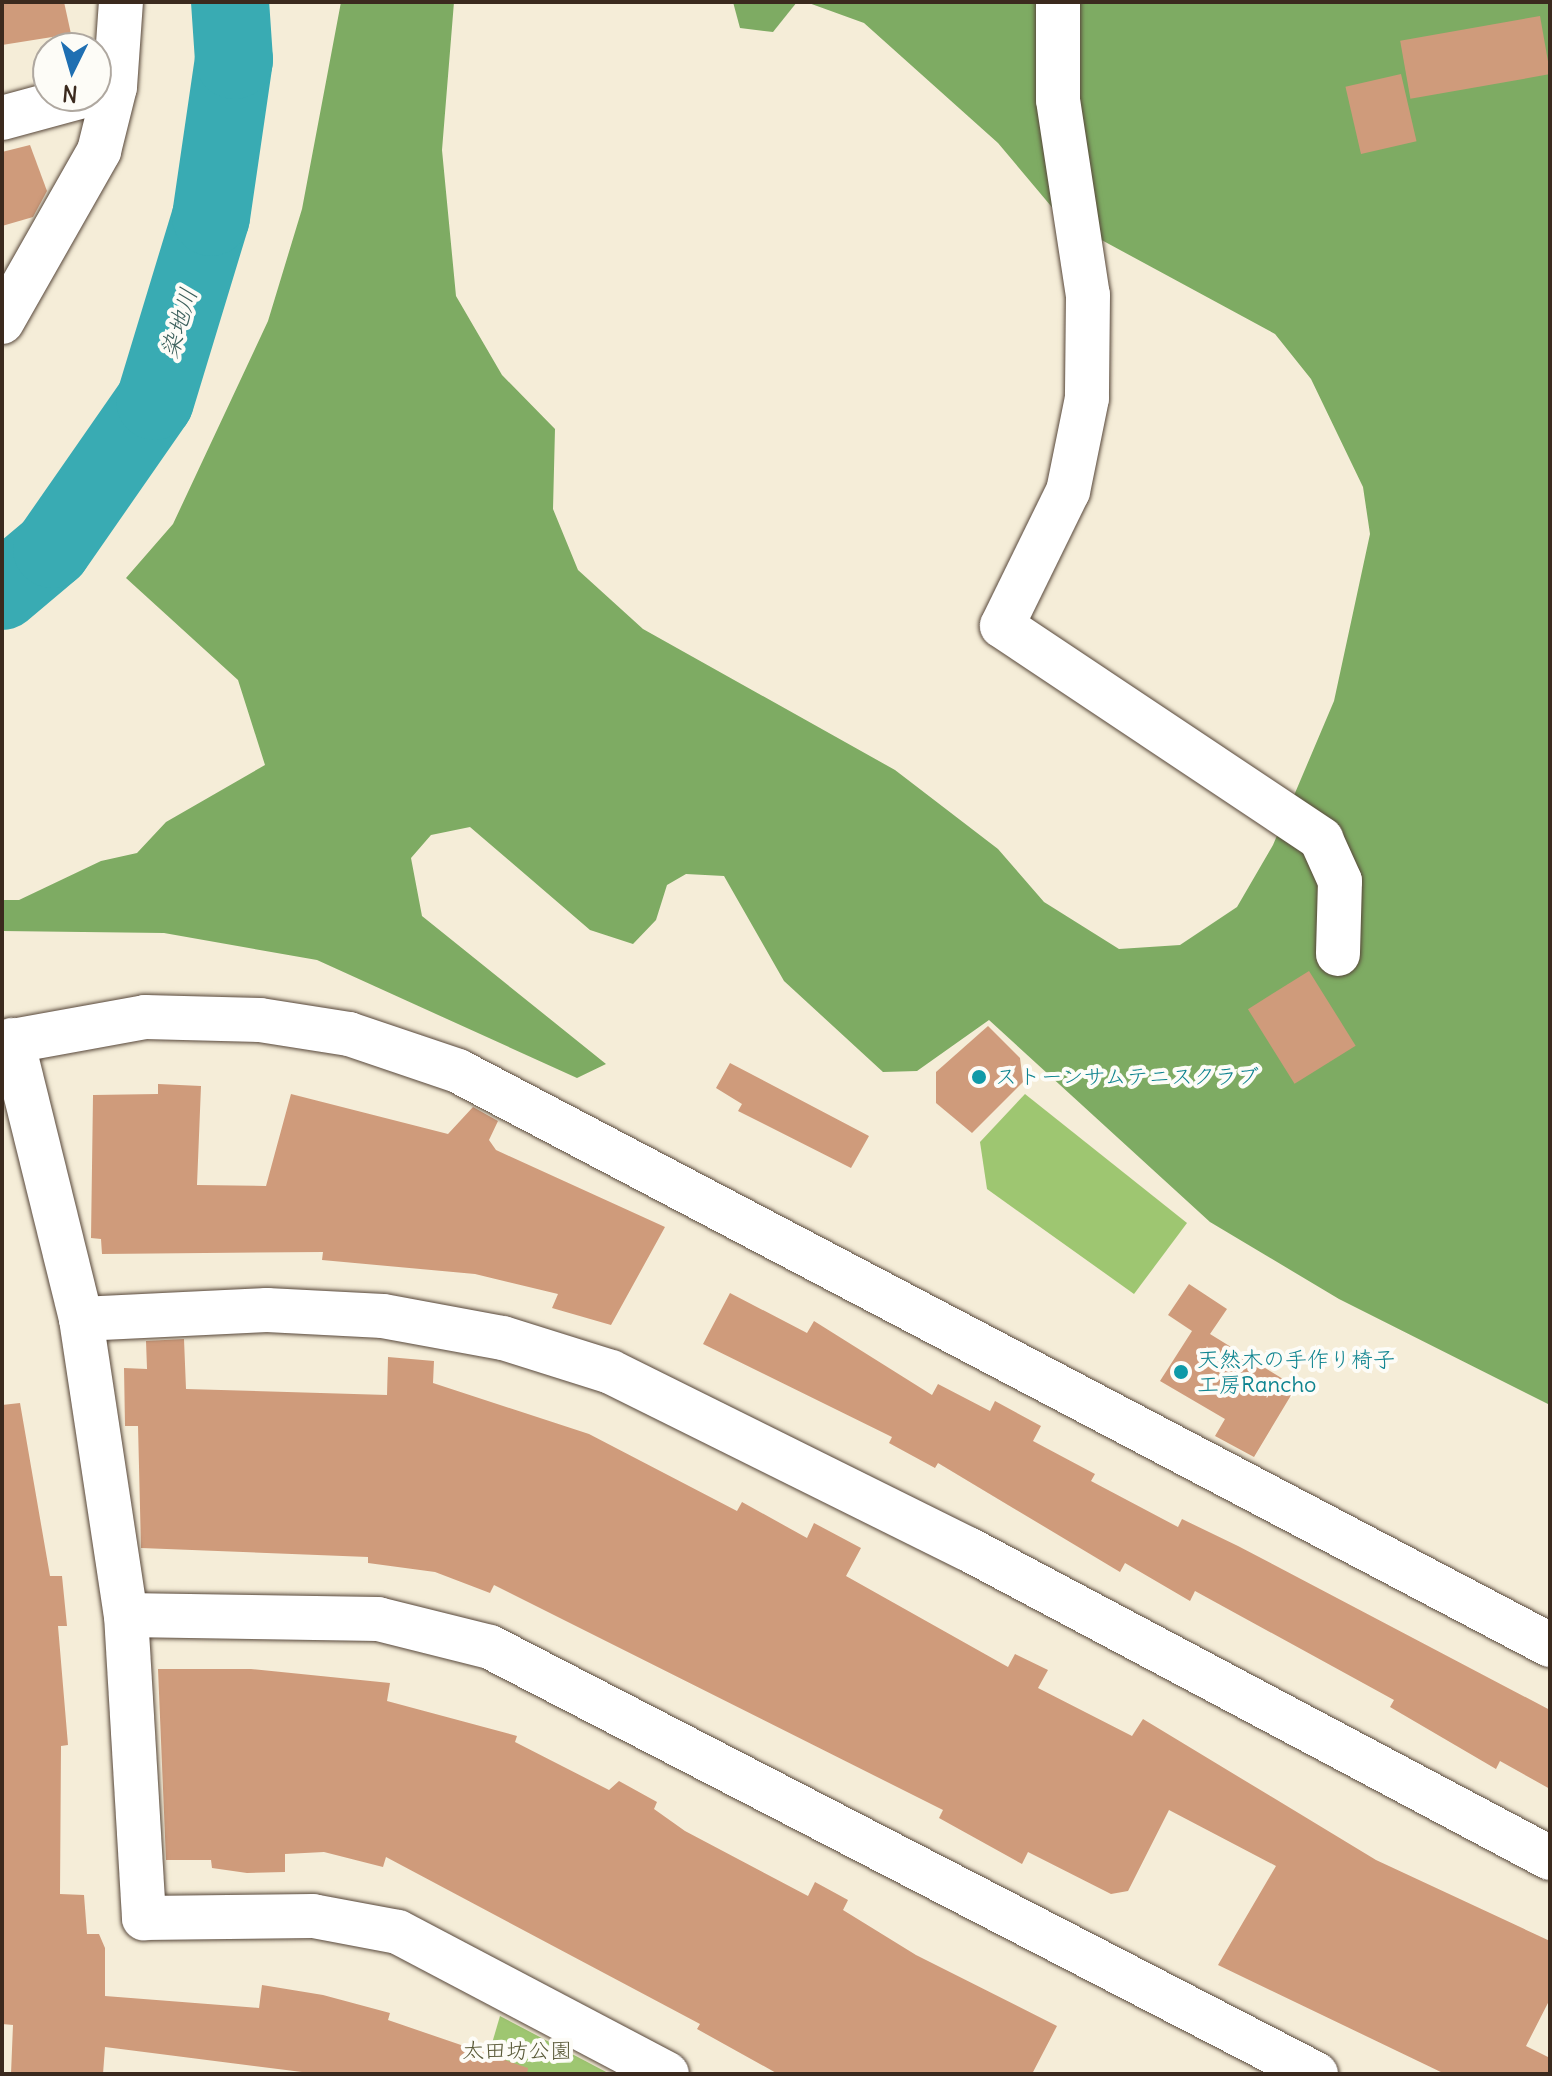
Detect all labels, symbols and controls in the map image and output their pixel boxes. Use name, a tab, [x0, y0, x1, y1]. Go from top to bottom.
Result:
north arrow	[32, 32, 112, 112]
text: N	[61, 79, 79, 109]
water label: 染地川	[155, 284, 203, 362]
place label: ストーンサムテニスクラブ	[995, 1064, 1259, 1090]
marker: ストーンサムテニスクラブ	[970, 1068, 988, 1086]
place label: 天然木の手作り椅子 工房Rancho	[1197, 1346, 1395, 1398]
marker: 天然木の手作り椅子 工房Rancho	[1172, 1363, 1190, 1381]
park label: 太田坊公園	[462, 2038, 572, 2064]

